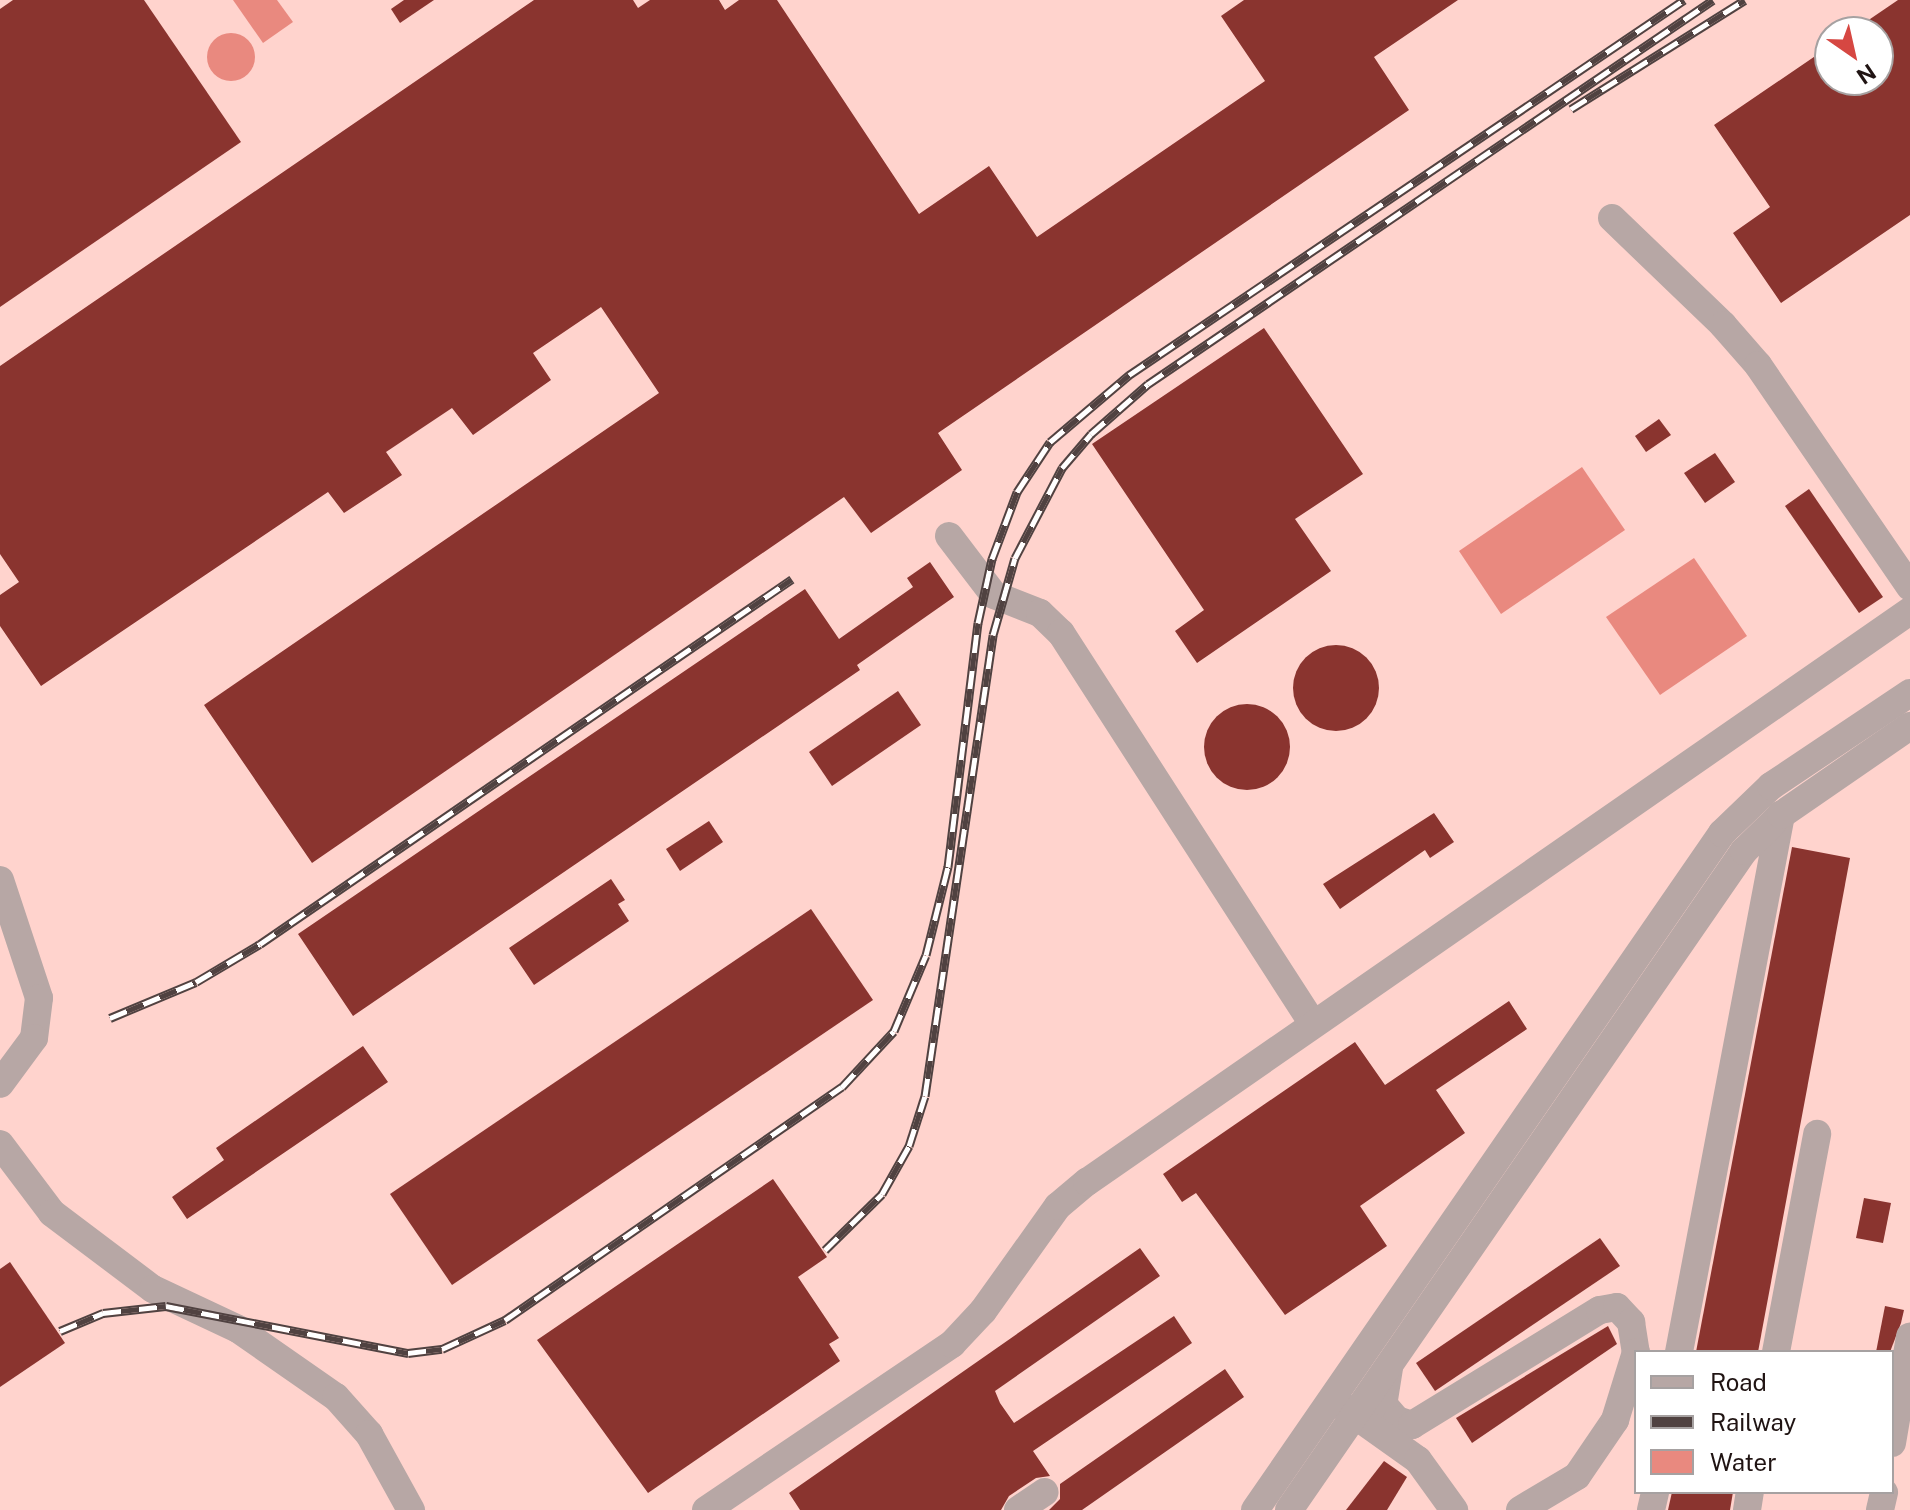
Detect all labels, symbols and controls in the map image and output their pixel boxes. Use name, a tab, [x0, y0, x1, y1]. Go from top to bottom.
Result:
north arrow	[1814, 16, 1894, 96]
text: N	[1852, 59, 1881, 90]
legend	[1634, 1350, 1894, 1494]
text: Road	[1710, 1368, 1767, 1396]
text: Railway	[1710, 1408, 1796, 1436]
text: Water	[1710, 1448, 1777, 1476]

